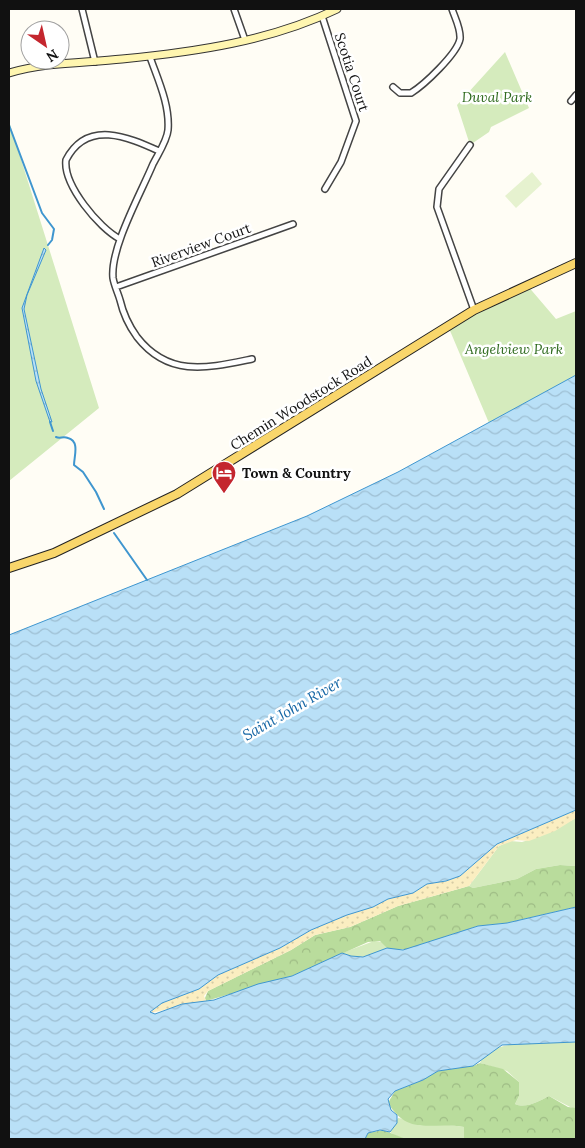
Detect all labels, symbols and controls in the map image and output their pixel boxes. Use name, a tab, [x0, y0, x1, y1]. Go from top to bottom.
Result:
north arrow	[20, 20, 70, 70]
street label: Scotia Court	[331, 30, 373, 114]
text: N	[43, 45, 62, 66]
park label: Duval Park	[462, 88, 532, 106]
street label: Riverview Court	[149, 218, 254, 271]
park label: Angelview Park	[464, 340, 563, 358]
street label: Chemin Woodstock Road	[227, 352, 375, 454]
hotel icon: Town & Country	[211, 460, 237, 494]
place label: Town & Country	[242, 464, 351, 482]
water label: Saint John River	[239, 672, 345, 745]

